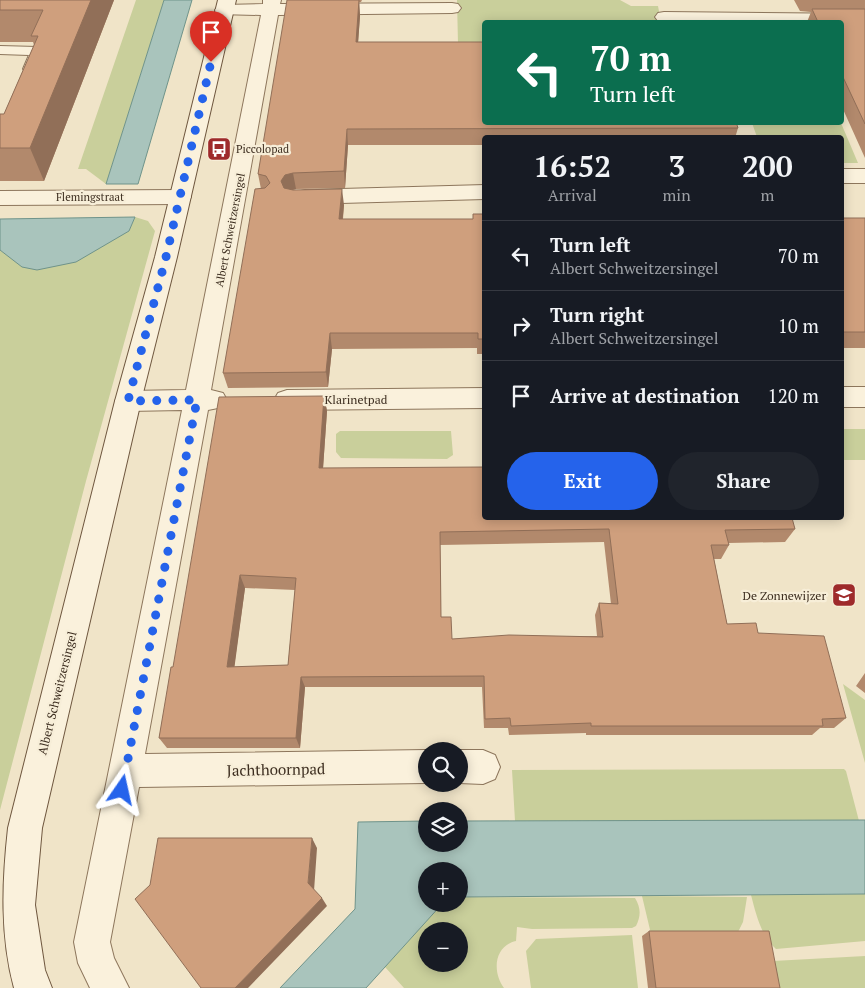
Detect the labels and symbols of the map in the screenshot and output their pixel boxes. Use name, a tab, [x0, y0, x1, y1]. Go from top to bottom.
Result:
pin	[190, 11, 232, 62]
bus stop icon: Piccolopad	[206, 136, 232, 162]
place label: Piccolopad	[236, 142, 289, 156]
street label: Albert Schweitzersingel	[212, 172, 248, 288]
street label: Flemingstraat	[56, 190, 124, 204]
street label: Klarinetpad	[325, 392, 388, 407]
school or university icon: De Zonnewijzer	[831, 582, 857, 608]
place label: De Zonnewijzer	[742, 588, 826, 603]
street label: Albert Schweitzersingel	[34, 630, 80, 756]
street label: Jachthoornpad	[227, 758, 325, 780]
position arrow	[95, 763, 147, 815]

